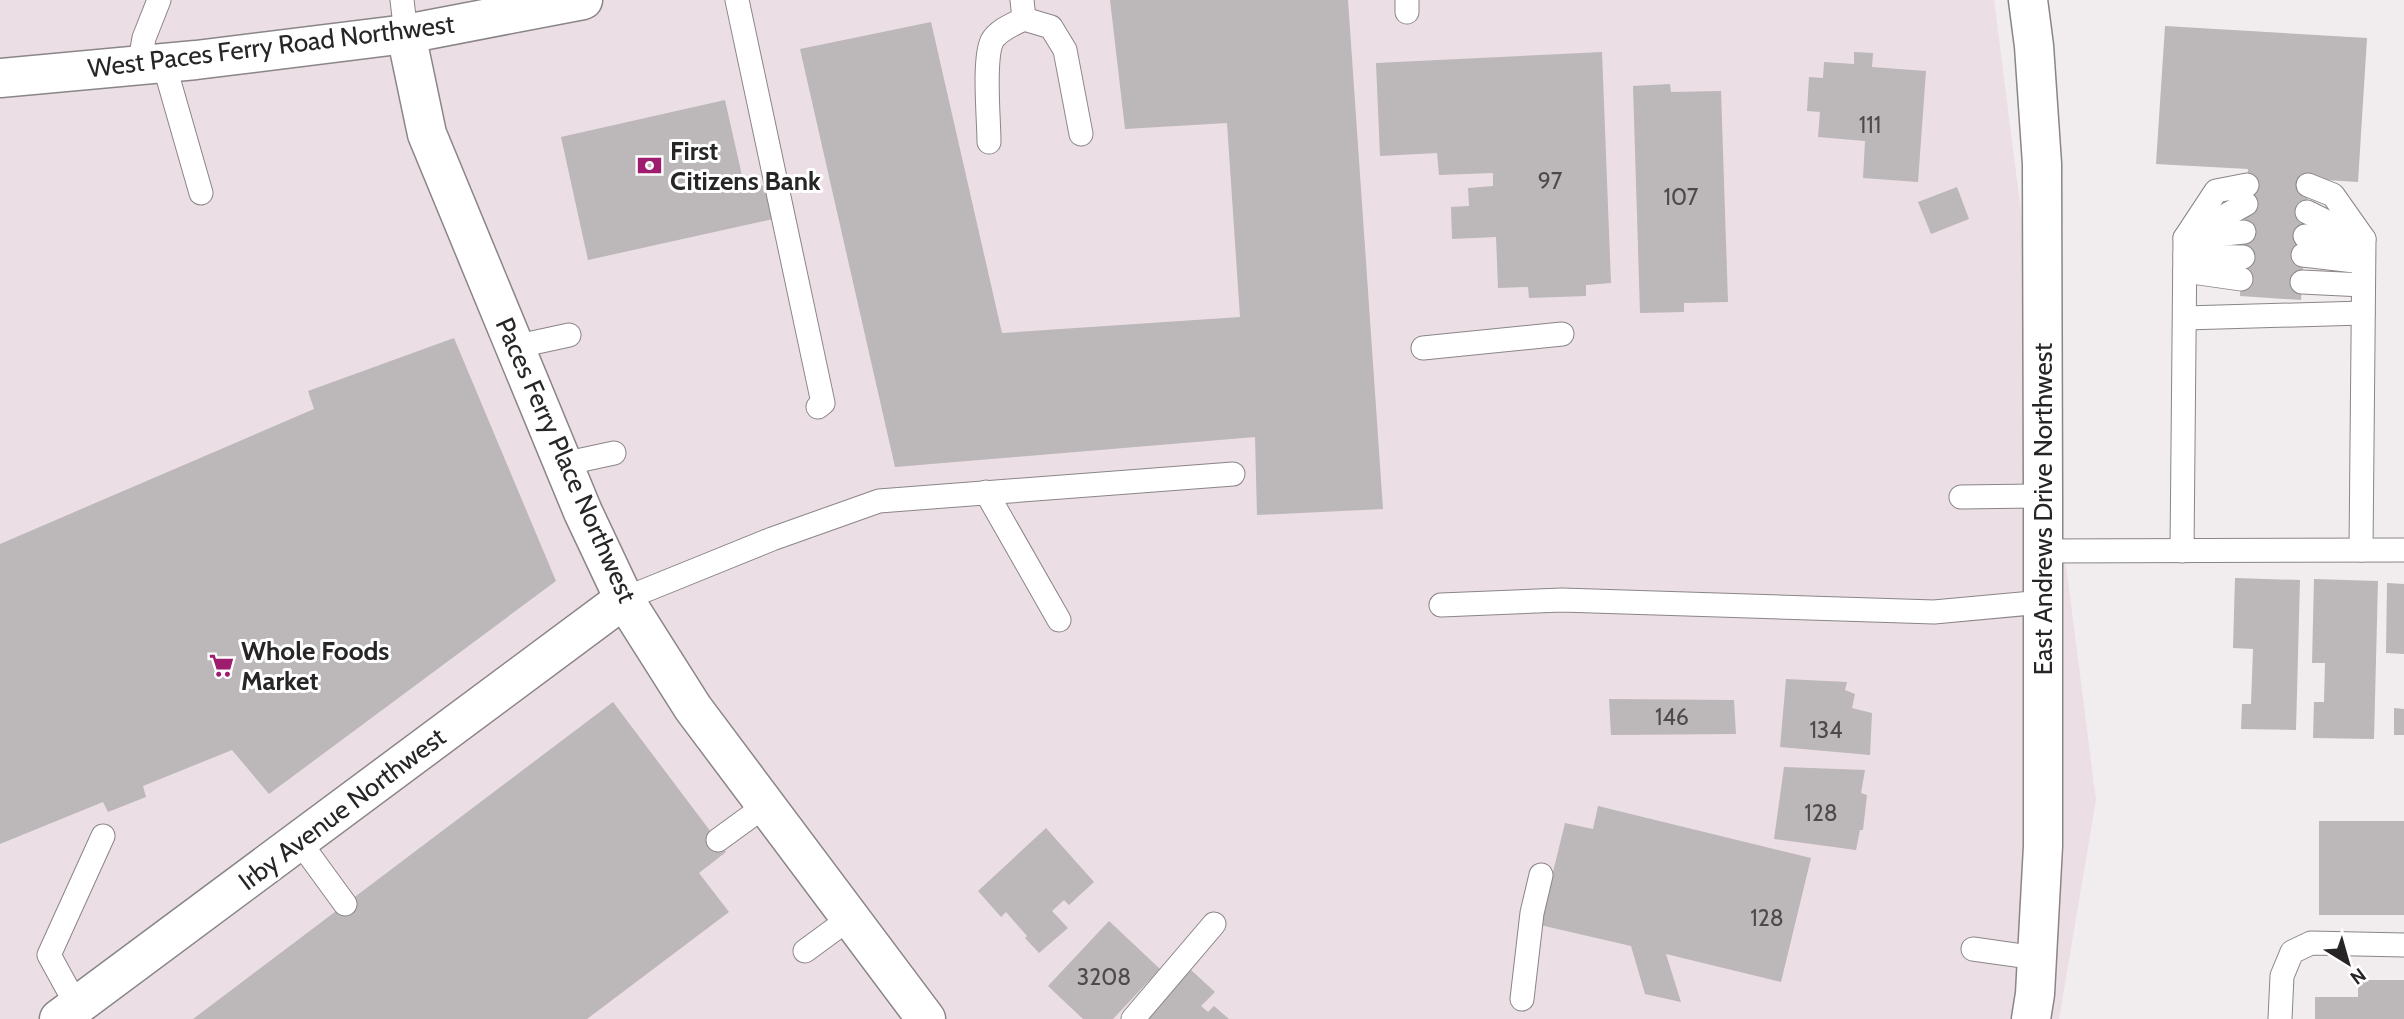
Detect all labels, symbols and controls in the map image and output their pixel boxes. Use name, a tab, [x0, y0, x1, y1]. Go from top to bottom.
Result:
street label: West Paces Ferry Road Northwest	[86, 8, 456, 84]
house number: 111	[1859, 111, 1881, 139]
place label: First Citizens Bank	[670, 135, 821, 197]
bank icon: First Citizens Bank	[636, 152, 664, 180]
house number: 97	[1538, 167, 1563, 195]
house number: 107	[1664, 183, 1699, 211]
street label: Paces Ferry Place Northwest	[489, 313, 643, 608]
street label: East Andrews Drive Northwest	[2027, 342, 2059, 675]
place label: Whole Foods Market	[241, 635, 389, 697]
supermarket icon: Whole Foods Market	[207, 652, 235, 680]
house number: 146	[1655, 703, 1689, 731]
house number: 134	[1809, 716, 1843, 744]
street label: Irby Avenue Northwest	[232, 721, 452, 897]
house number: 128	[1804, 799, 1838, 827]
house number: 128	[1750, 904, 1784, 932]
north arrow	[2313, 928, 2383, 998]
house number: 3208	[1077, 963, 1131, 991]
text: N	[2346, 963, 2370, 989]

